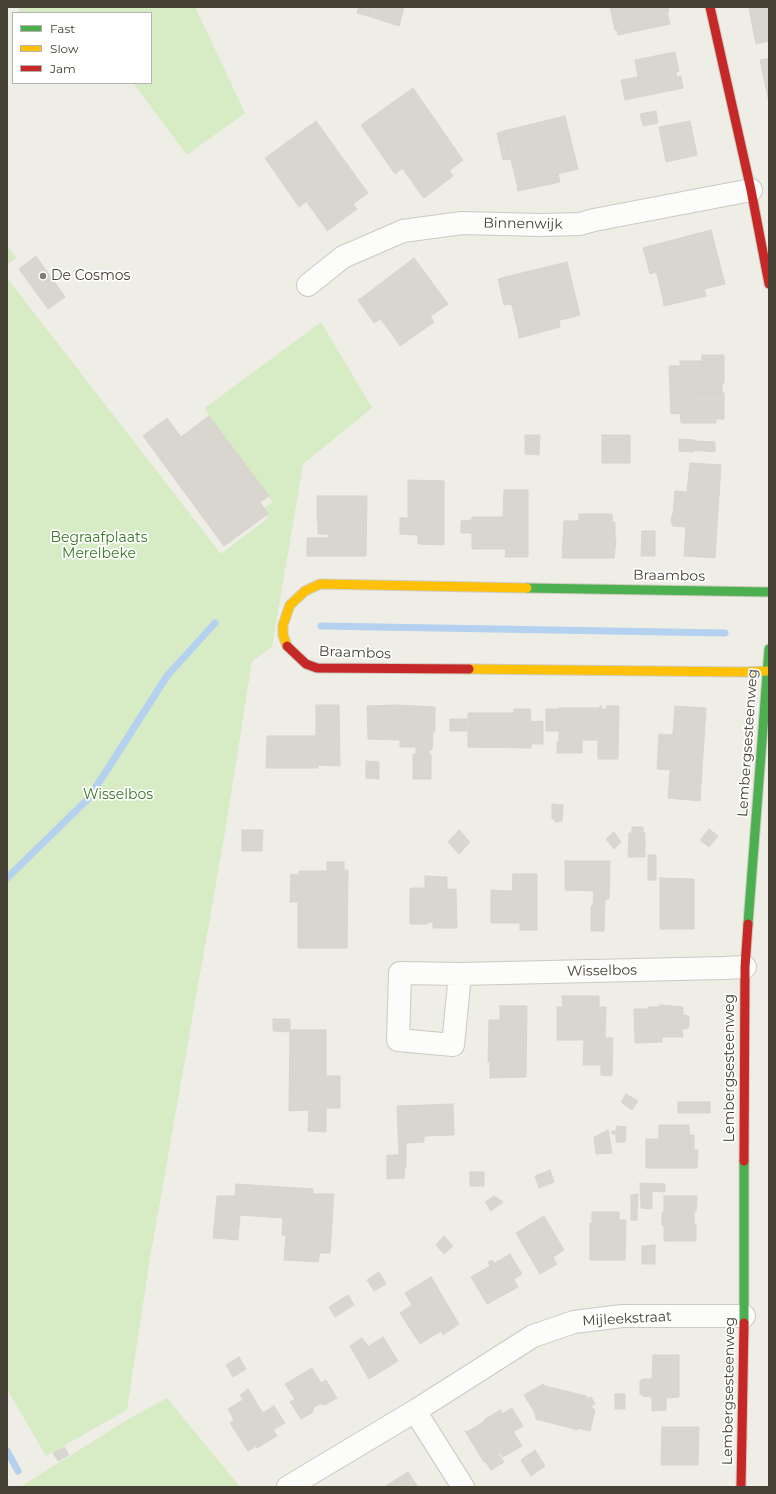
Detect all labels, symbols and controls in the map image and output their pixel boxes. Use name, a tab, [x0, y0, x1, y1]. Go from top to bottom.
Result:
legend	[12, 12, 152, 84]
text: Fast	[50, 21, 75, 36]
text: Slow	[50, 41, 79, 56]
text: Jam	[50, 61, 76, 76]
street label: Binnenwijk	[483, 215, 563, 233]
place label: De Cosmos	[51, 268, 130, 284]
marker: De Cosmos	[38, 271, 48, 281]
park label: Begraafplaats Merelbeke	[50, 530, 148, 562]
street label: Braambos	[633, 567, 705, 585]
street label: Braambos	[319, 643, 391, 663]
street label: Lembergsesteenweg	[734, 668, 762, 818]
park label: Wisselbos	[83, 787, 153, 803]
street label: Wisselbos	[567, 962, 637, 980]
street label: Lembergsesteenweg	[722, 994, 738, 1142]
street label: Mijleekstraat	[582, 1308, 672, 1330]
street label: Lembergsesteenweg	[719, 1317, 739, 1465]

